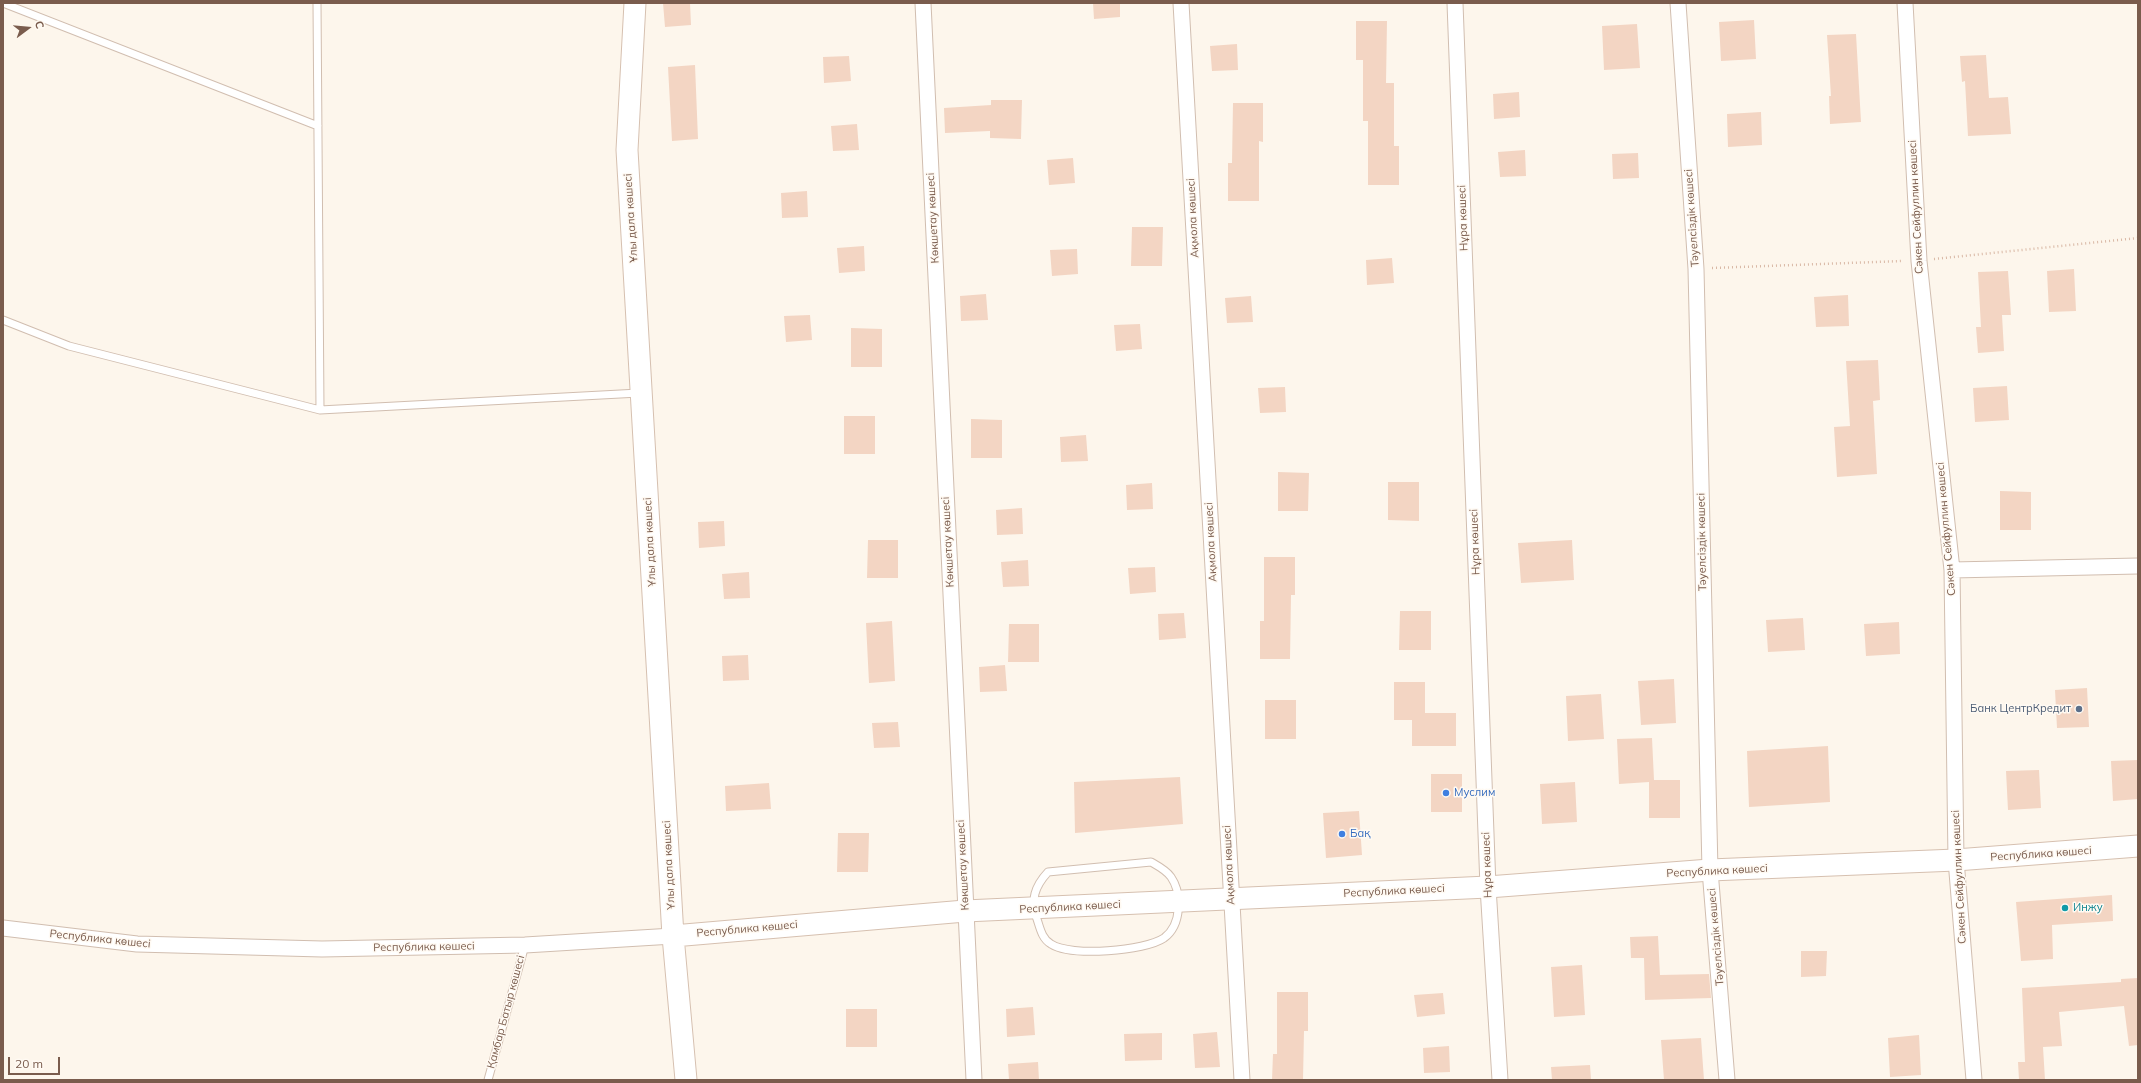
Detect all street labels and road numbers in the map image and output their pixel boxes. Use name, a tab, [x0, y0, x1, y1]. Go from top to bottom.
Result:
street label: Сәкен Сейфуллин көшесі	[1906, 140, 1926, 274]
street label: Тәуелсіздік көшесі	[1682, 169, 1702, 267]
street label: Көкшетау көшесі	[924, 172, 942, 264]
street label: Ұлы дала көшесі	[621, 173, 641, 263]
street label: Ақмола көшесі	[1184, 178, 1202, 258]
street label: Нұра көшесі	[1455, 185, 1471, 251]
street label: Сәкен Сейфуллин көшесі	[1934, 462, 1958, 596]
street label: Тәуелсіздік көшесі	[1695, 493, 1709, 591]
street label: Көкшетау көшесі	[939, 496, 957, 588]
street label: Ұлы дала көшесі	[641, 497, 659, 587]
street label: Ақмола көшесі	[1202, 502, 1220, 582]
street label: Нұра көшесі	[1467, 509, 1483, 575]
street label: Сәкен Сейфуллин көшесі	[1949, 810, 1969, 944]
street label: Көкшетау көшесі	[954, 819, 972, 911]
street label: Ұлы дала көшесі	[660, 820, 678, 910]
street label: Ақмола көшесі	[1220, 825, 1238, 905]
street label: Нұра көшесі	[1479, 832, 1495, 898]
street label: Республика көшесі	[1990, 844, 2092, 864]
street label: Республика көшесі	[1666, 862, 1768, 880]
street label: Республика көшесі	[1343, 882, 1445, 900]
street label: Тәуелсіздік көшесі	[1705, 888, 1727, 986]
street label: Республика көшесі	[1019, 898, 1121, 916]
street label: Республика көшесі	[696, 918, 798, 940]
street label: Республика көшесі	[49, 927, 151, 951]
street label: Республика көшесі	[373, 940, 475, 954]
street label: Қамбар Батыр көшесі	[484, 954, 528, 1070]

